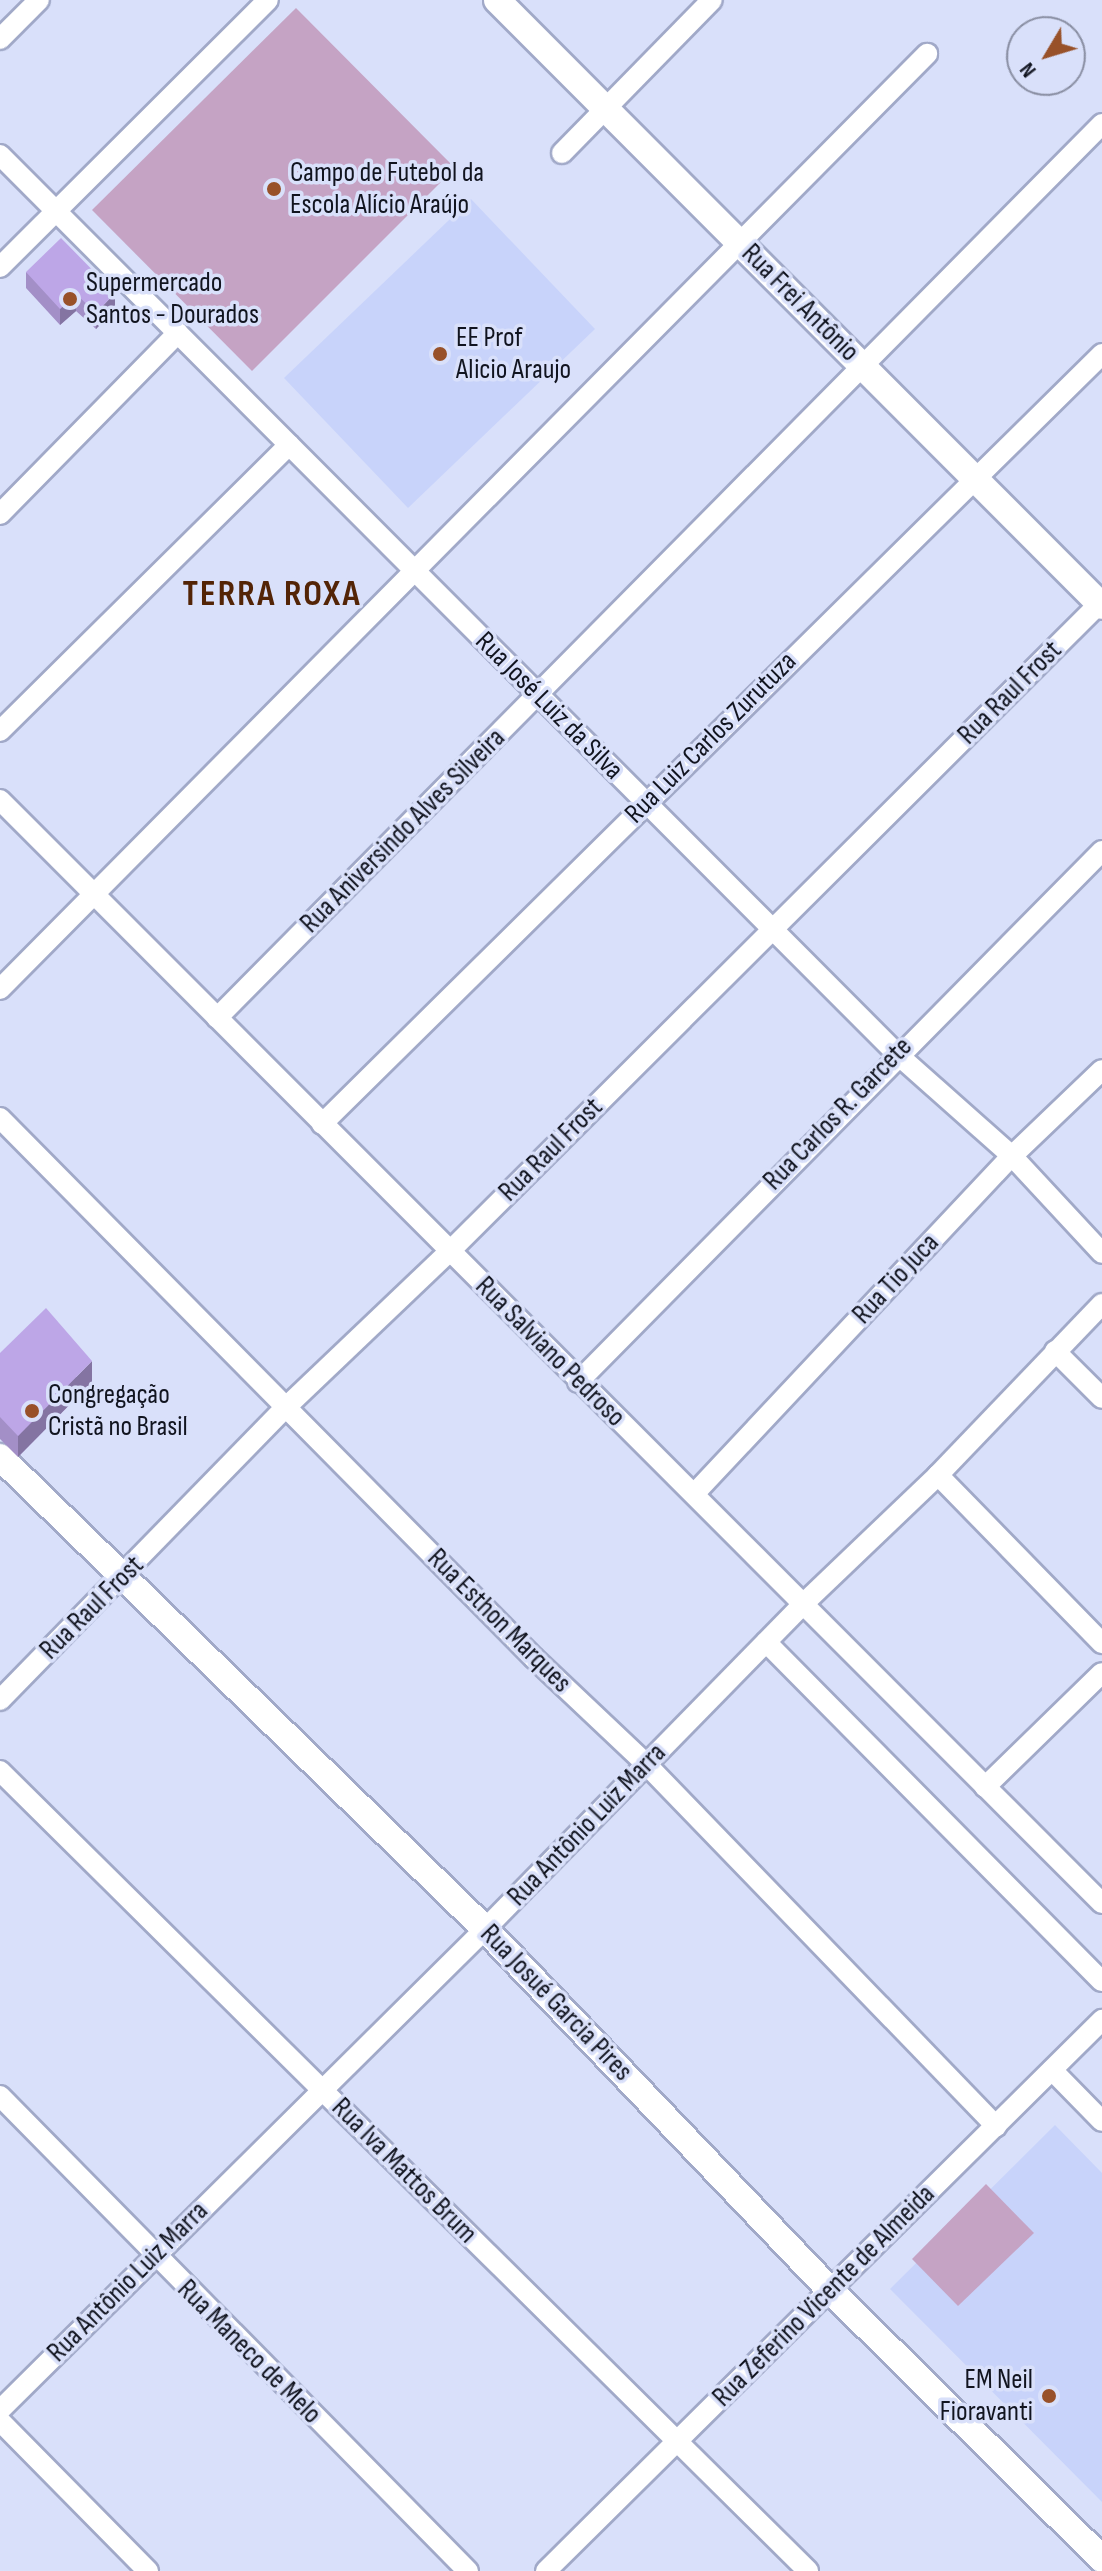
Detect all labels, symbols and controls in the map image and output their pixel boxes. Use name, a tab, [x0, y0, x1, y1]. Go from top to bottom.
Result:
north arrow	[1006, 16, 1086, 96]
text: N	[1014, 57, 1043, 83]
place label: Campo de Futebol da Escola Alício Araújo	[290, 156, 484, 222]
marker: Campo de Futebol da Escola Alício Araújo	[265, 180, 283, 198]
street label: Rua Frei Antônio	[734, 237, 866, 369]
place label: Supermercado Santos - Dourados	[86, 266, 259, 332]
marker: Supermercado Santos - Dourados	[61, 290, 79, 308]
place label: EE Prof Alicio Araujo	[456, 321, 571, 387]
marker: EE Prof Alicio Araujo	[431, 345, 449, 363]
district label: TERRA ROXA	[182, 573, 362, 617]
street label: Rua José Luiz da Silva	[468, 625, 630, 787]
street label: Rua Raul Frost	[951, 634, 1069, 752]
street label: Rua Luiz Carlos Zurutuza	[618, 645, 804, 831]
street label: Rua Aniversindo Alves Silveira	[294, 722, 512, 940]
street label: Rua Carlos R. Garcete	[757, 1030, 919, 1198]
street label: Rua Raul Frost	[492, 1091, 610, 1209]
street label: Rua Tio Juca	[846, 1227, 946, 1331]
street label: Rua Salviano Pedroso	[468, 1270, 632, 1434]
place label: Congregação Cristã no Brasil	[48, 1378, 188, 1444]
marker: Congregação Cristã no Brasil	[23, 1402, 41, 1420]
street label: Rua Esthon Marques	[420, 1542, 578, 1700]
street label: Rua Raul Frost	[33, 1549, 151, 1667]
street label: Rua Antônio Luiz Marra	[501, 1737, 673, 1913]
street label: Rua Josué Garcia Pires	[473, 1918, 639, 2088]
street label: Rua Iva Mattos Brum	[324, 2091, 484, 2251]
street label: Rua Zeferino Vicente de Almeida	[706, 2178, 942, 2414]
street label: Rua Antônio Luiz Marra	[41, 2195, 215, 2369]
street label: Rua Maneco de Melo	[170, 2273, 328, 2431]
place label: EM Neil Fioravanti	[940, 2363, 1033, 2429]
marker: EM Neil Fioravanti	[1040, 2387, 1058, 2405]

